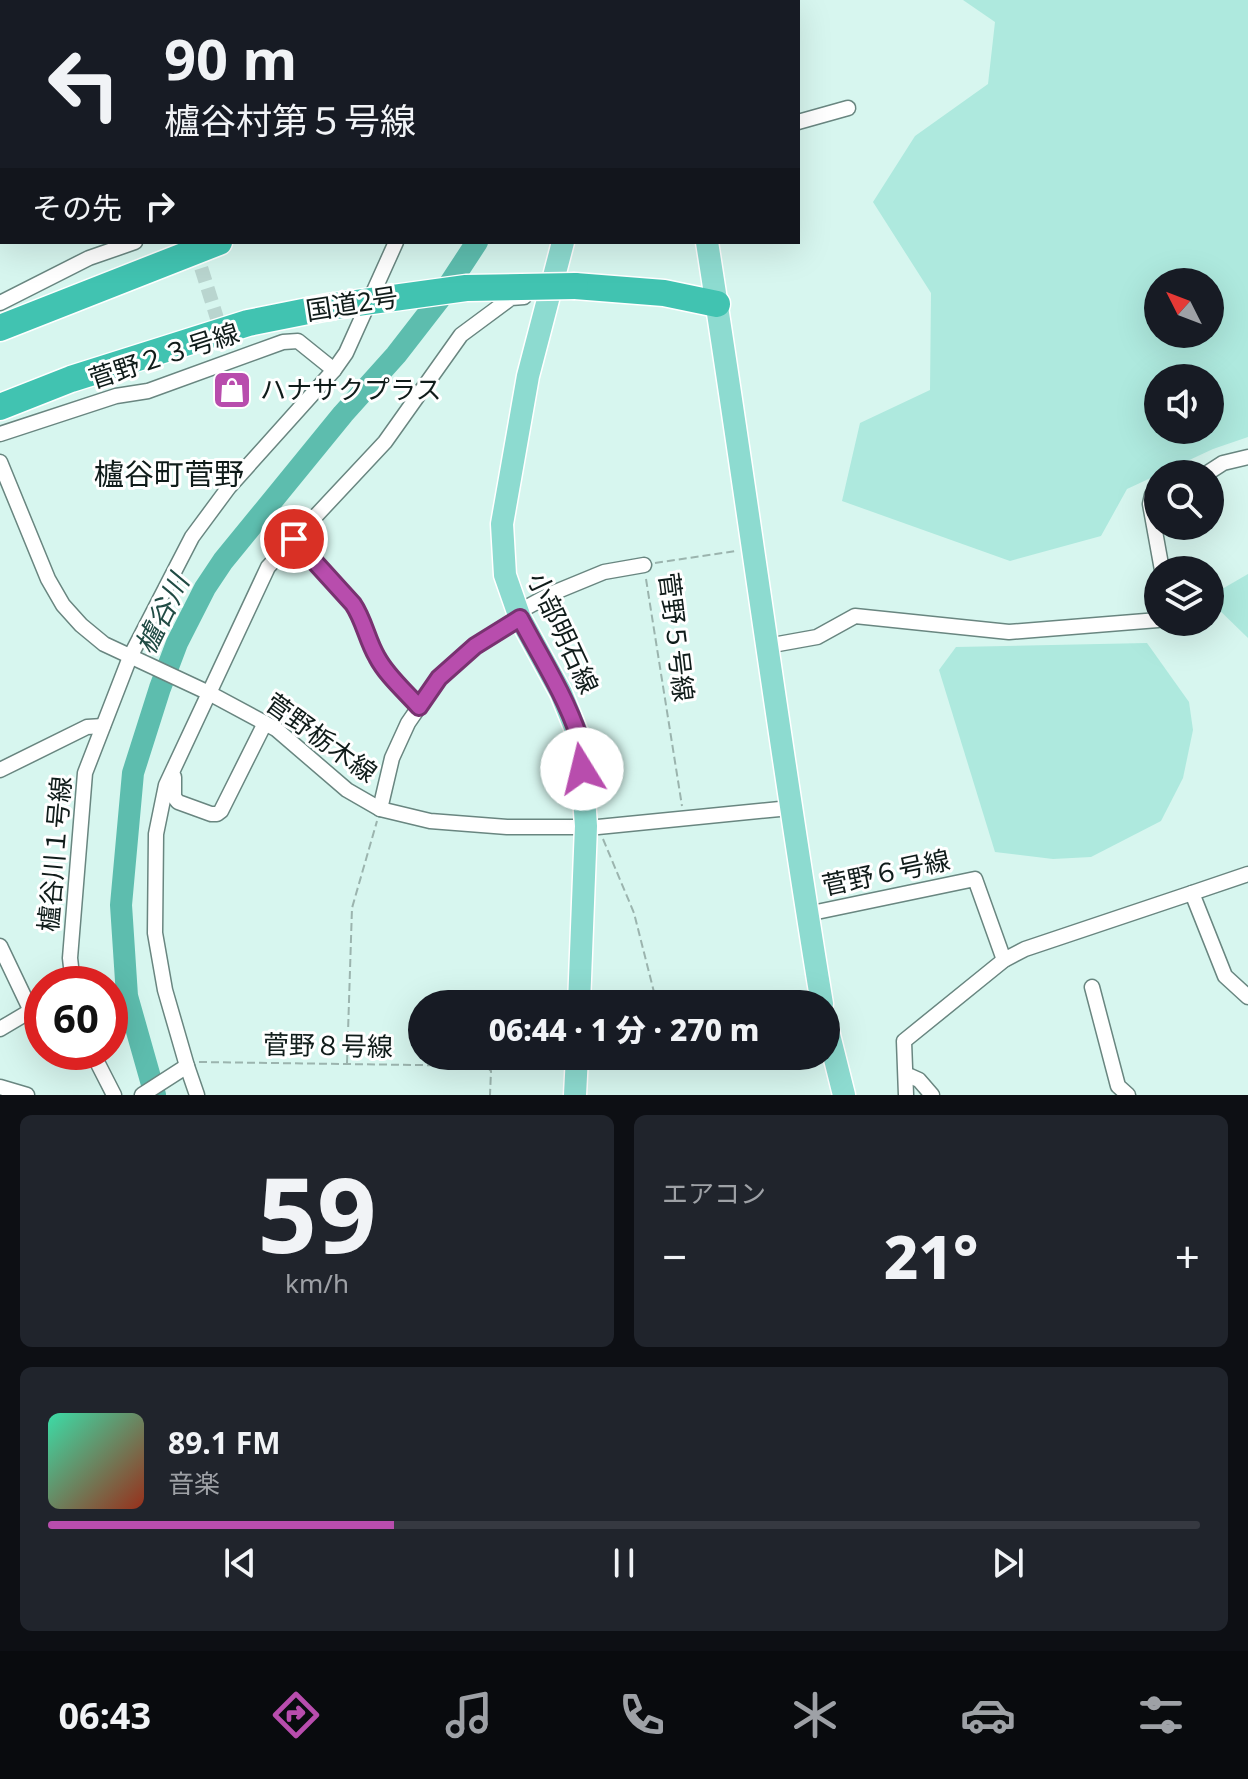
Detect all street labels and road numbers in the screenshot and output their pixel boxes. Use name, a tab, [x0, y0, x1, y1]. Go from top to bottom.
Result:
street label: 国道2号	[303, 278, 401, 328]
street label: 菅野２３号線	[84, 314, 243, 396]
street label: 小部明石線	[520, 566, 608, 699]
street label: 菅野５号線	[651, 570, 703, 704]
street label: 菅野栃木線	[258, 684, 385, 790]
street label: 櫨谷川１号線	[29, 775, 79, 933]
street label: 菅野６号線	[818, 841, 953, 903]
street label: 菅野８号線	[263, 1026, 393, 1064]

